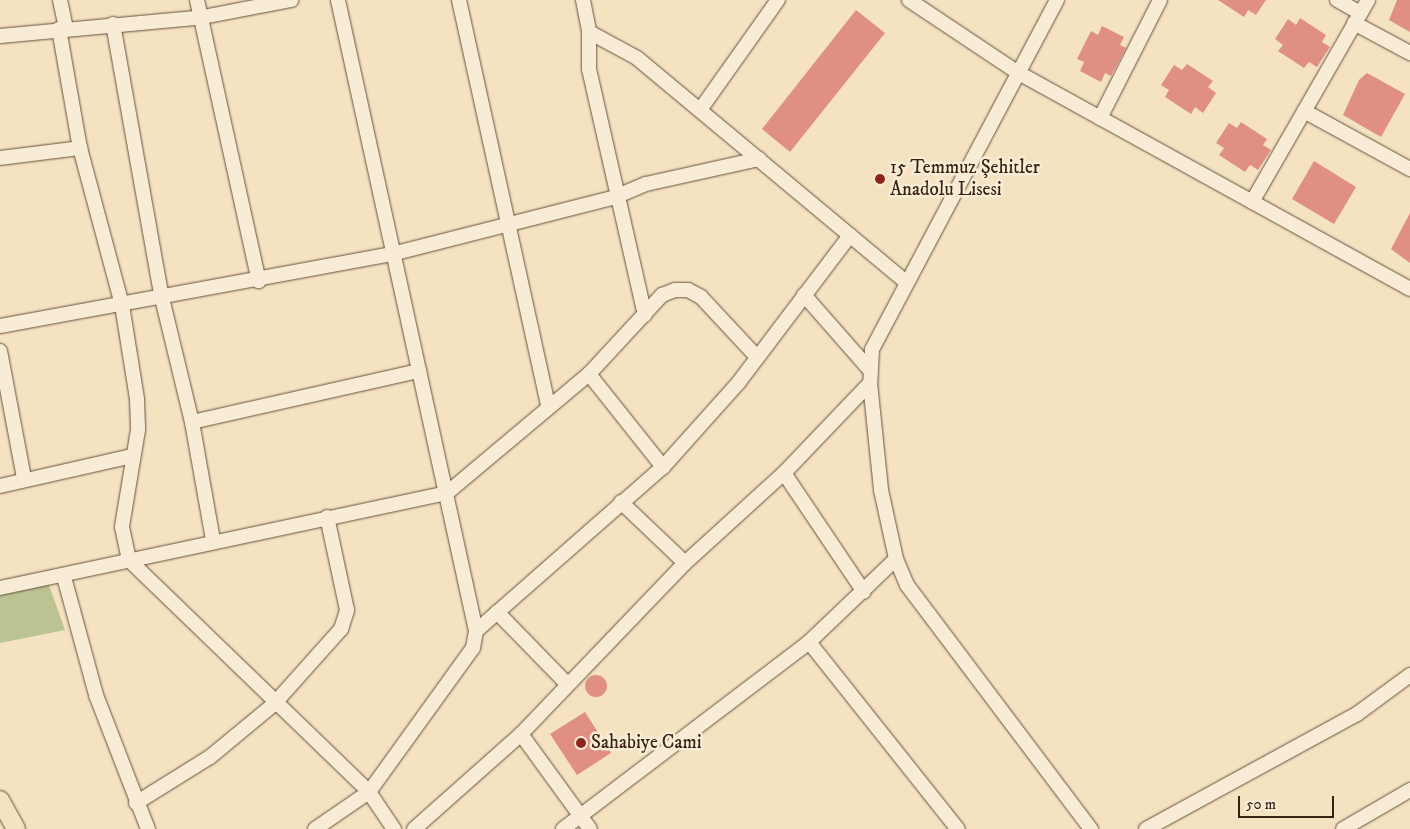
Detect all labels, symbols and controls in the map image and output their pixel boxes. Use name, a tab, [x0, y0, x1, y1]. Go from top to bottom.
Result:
place label: 15 Temmuz Şehitler Anadolu Lisesi	[890, 157, 1040, 201]
marker: 15 Temmuz Şehitler Anadolu Lisesi	[874, 173, 886, 185]
place label: Sahabiye Cami	[591, 732, 702, 754]
marker: Sahabiye Cami	[575, 737, 587, 749]
scale bar	[1240, 786, 1336, 818]
text: 50 m	[1246, 795, 1276, 814]

